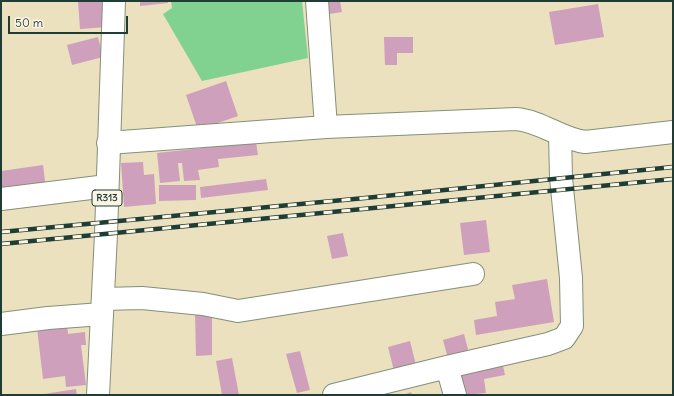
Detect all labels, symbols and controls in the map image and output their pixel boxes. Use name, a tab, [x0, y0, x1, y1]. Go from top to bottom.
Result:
scale bar	[10, 8, 130, 34]
text: 50 m	[15, 15, 43, 30]
road number: R313	[92, 190, 122, 206]

